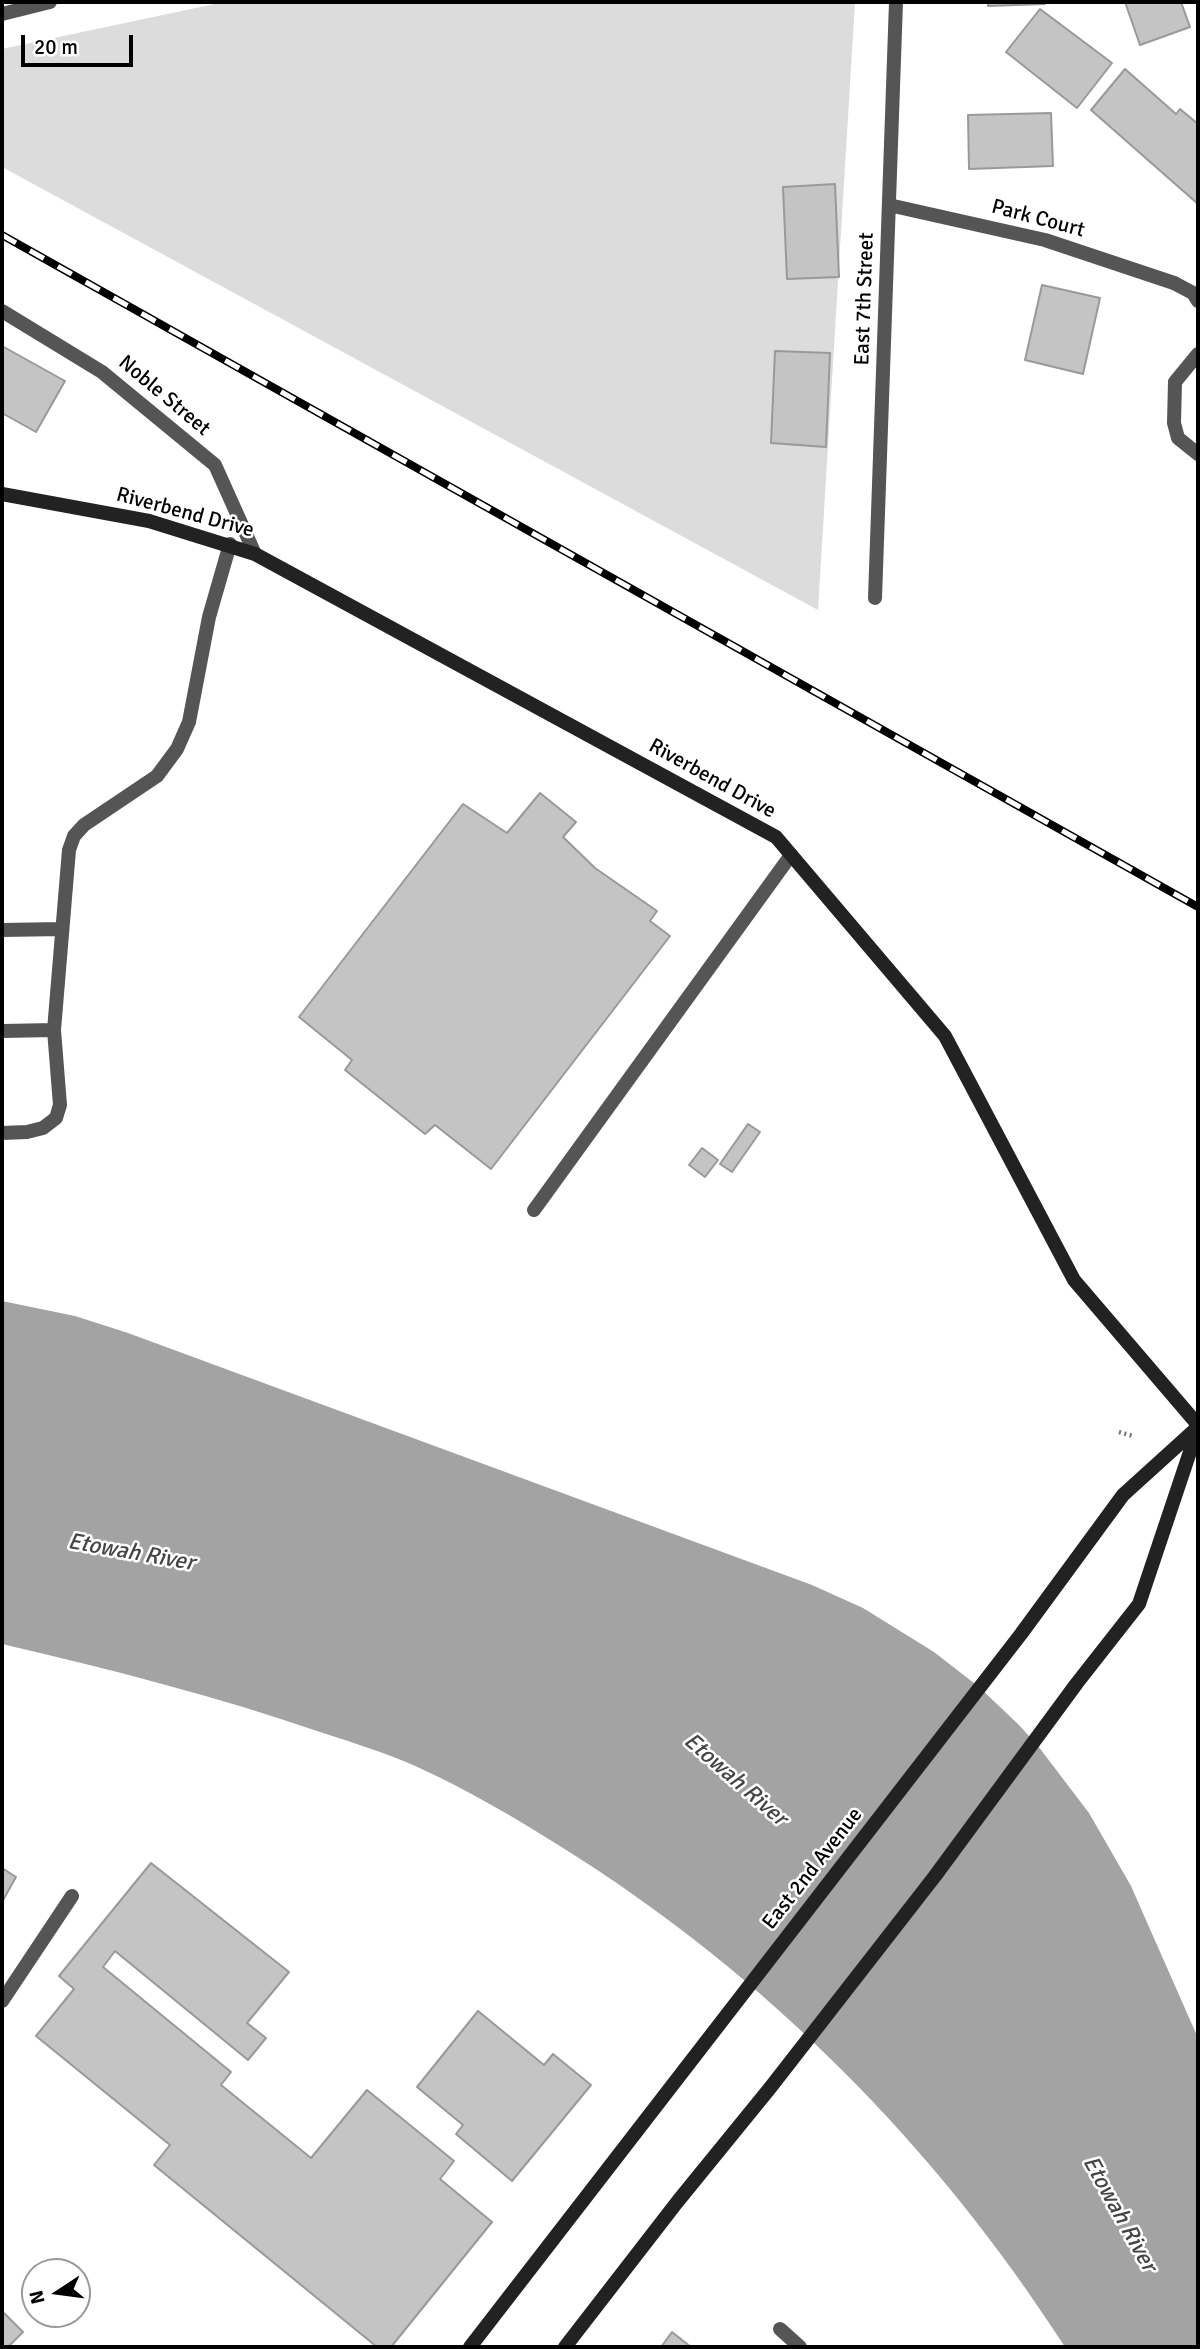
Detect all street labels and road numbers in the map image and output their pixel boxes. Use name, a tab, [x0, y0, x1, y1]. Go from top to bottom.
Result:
street label: Park Court	[989, 194, 1087, 244]
street label: East 7th Street	[850, 232, 880, 366]
street label: Noble Street	[113, 350, 215, 442]
street label: Riverbend Drive	[113, 483, 257, 543]
street label: Riverbend Drive	[644, 734, 780, 824]
street label: East 2nd Avenue	[758, 1803, 868, 1935]

